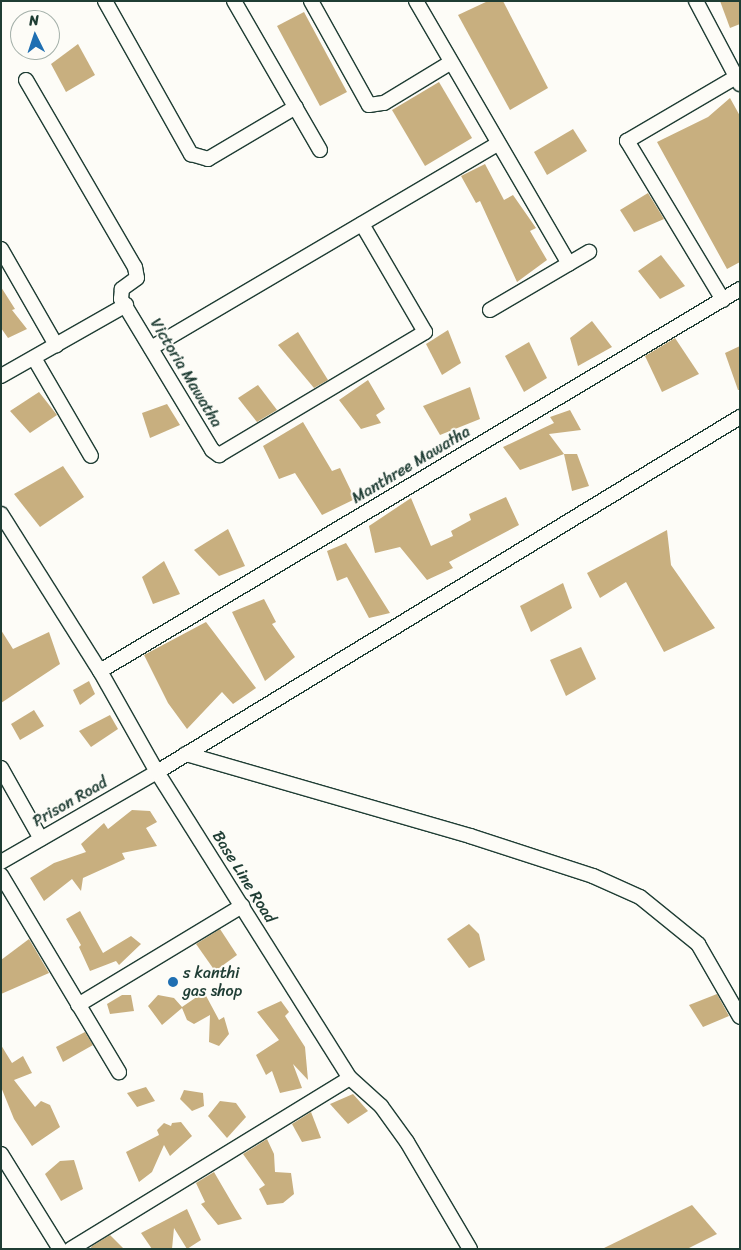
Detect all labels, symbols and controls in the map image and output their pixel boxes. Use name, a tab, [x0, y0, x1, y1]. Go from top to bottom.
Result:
text: N	[28, 8, 40, 33]
north arrow	[10, 10, 60, 60]
street label: Victoria Mawatha	[146, 315, 226, 431]
street label: Manthree Mawatha	[348, 422, 474, 508]
street label: Prison Road	[29, 773, 111, 831]
street label: Base Line Road	[208, 827, 280, 927]
place label: s kanthi gas shop	[183, 963, 243, 1001]
marker: s kanthi gas shop	[167, 976, 179, 988]

